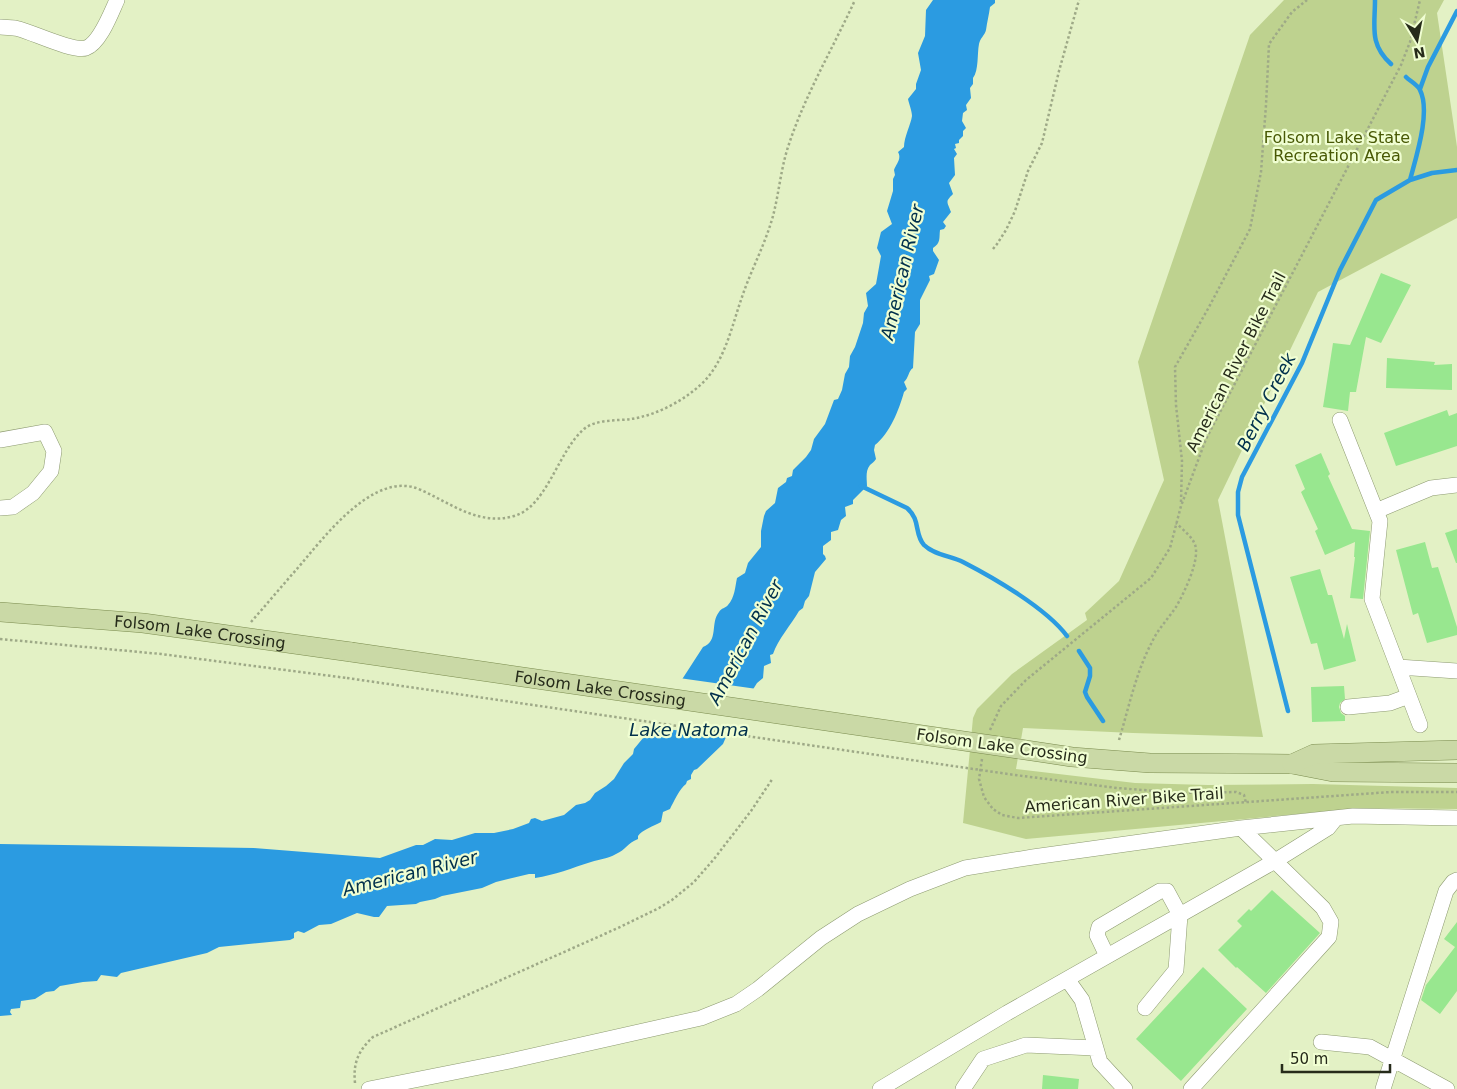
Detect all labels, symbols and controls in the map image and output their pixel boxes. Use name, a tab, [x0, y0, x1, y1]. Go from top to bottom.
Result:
north arrow	[1392, 15, 1442, 65]
text: N	[1412, 44, 1426, 62]
park label: Folsom Lake State Recreation Area	[1264, 128, 1410, 165]
water label: American River	[876, 201, 928, 343]
street label: American River Bike Trail	[1182, 269, 1290, 455]
water label: Berry Creek	[1232, 348, 1300, 454]
water label: American River	[703, 575, 787, 709]
street label: Folsom Lake Crossing	[114, 611, 287, 652]
street label: Folsom Lake Crossing	[514, 666, 687, 710]
water label: Lake Natoma	[629, 719, 749, 740]
street label: Folsom Lake Crossing	[915, 725, 1089, 767]
street label: American River Bike Trail	[1024, 784, 1224, 816]
water label: American River	[340, 846, 481, 900]
scale bar	[1282, 1042, 1390, 1074]
text: 50 m	[1290, 1050, 1328, 1068]

